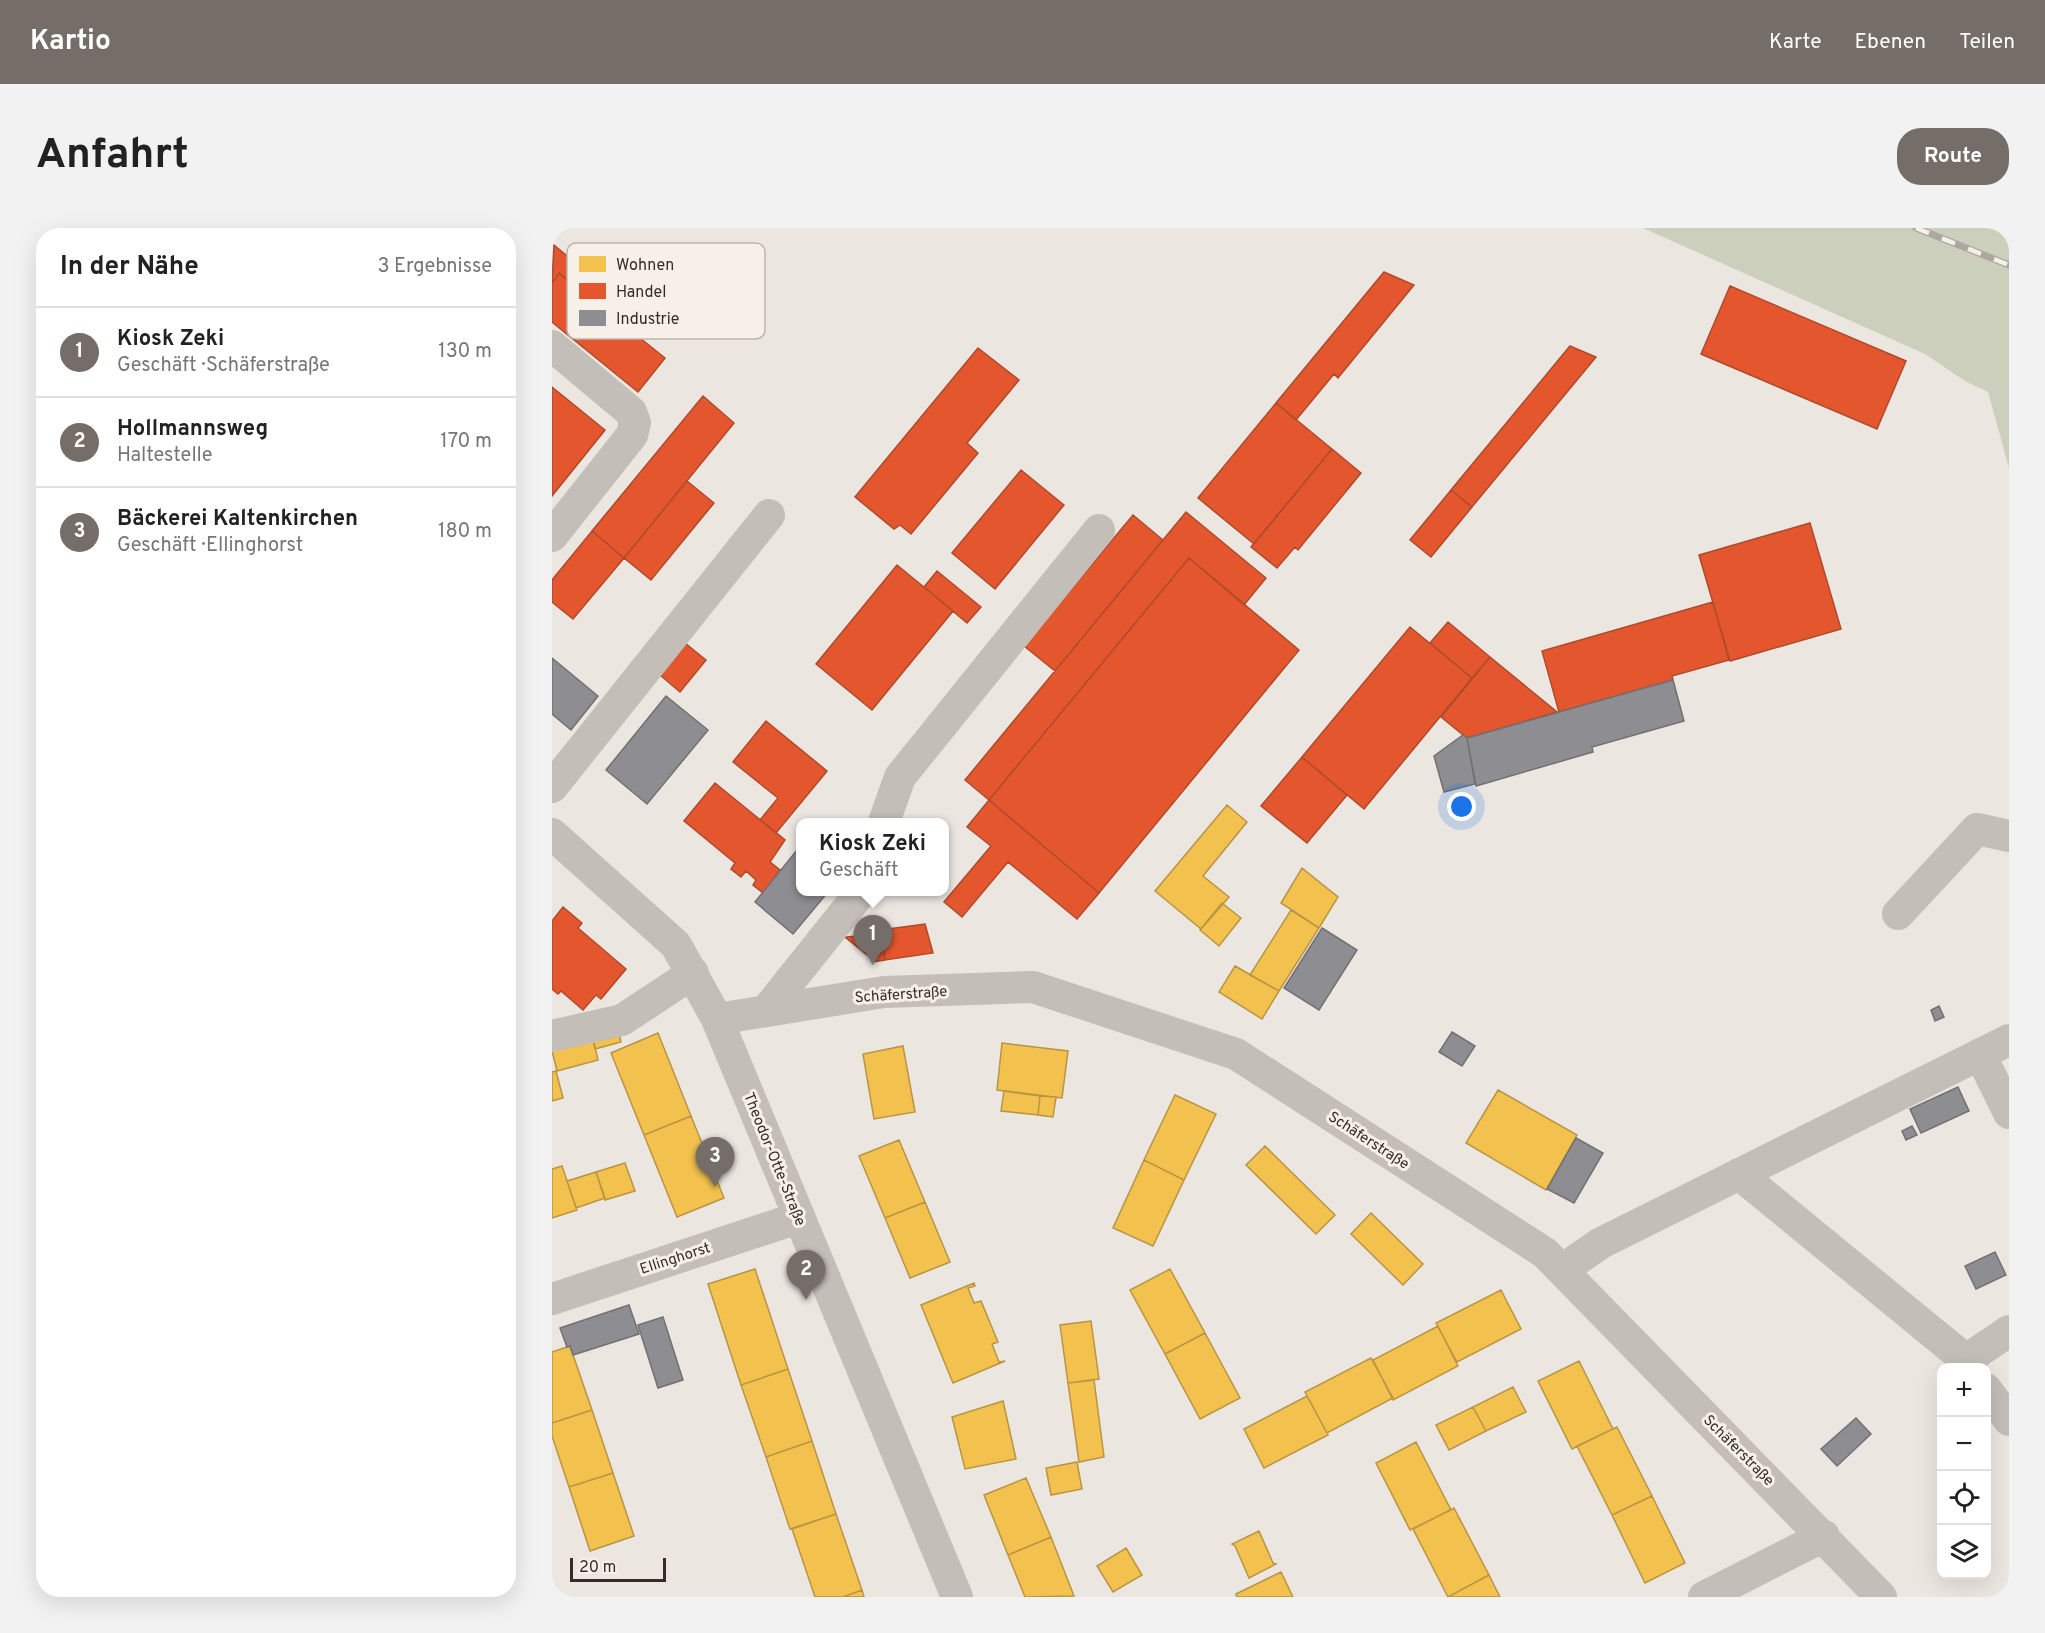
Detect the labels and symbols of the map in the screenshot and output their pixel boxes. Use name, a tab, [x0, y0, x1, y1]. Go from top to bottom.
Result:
legend	[567, 243, 765, 339]
text: Wohnen	[616, 256, 674, 276]
text: Handel	[616, 283, 666, 303]
text: Industrie	[616, 310, 679, 330]
your location	[1447, 792, 1476, 821]
pin: 1	[854, 916, 892, 965]
street label: Schäferstraße	[854, 983, 948, 1008]
street label: Theodor-Otte-Straße	[738, 1090, 809, 1229]
street label: Schäferstraße	[1324, 1108, 1412, 1175]
pin: 3	[696, 1138, 734, 1187]
street label: Ellinghorst	[638, 1239, 713, 1280]
pin: 2	[786, 1250, 826, 1300]
street label: Schäferstraße	[1698, 1412, 1777, 1491]
scale bar	[570, 1555, 666, 1582]

